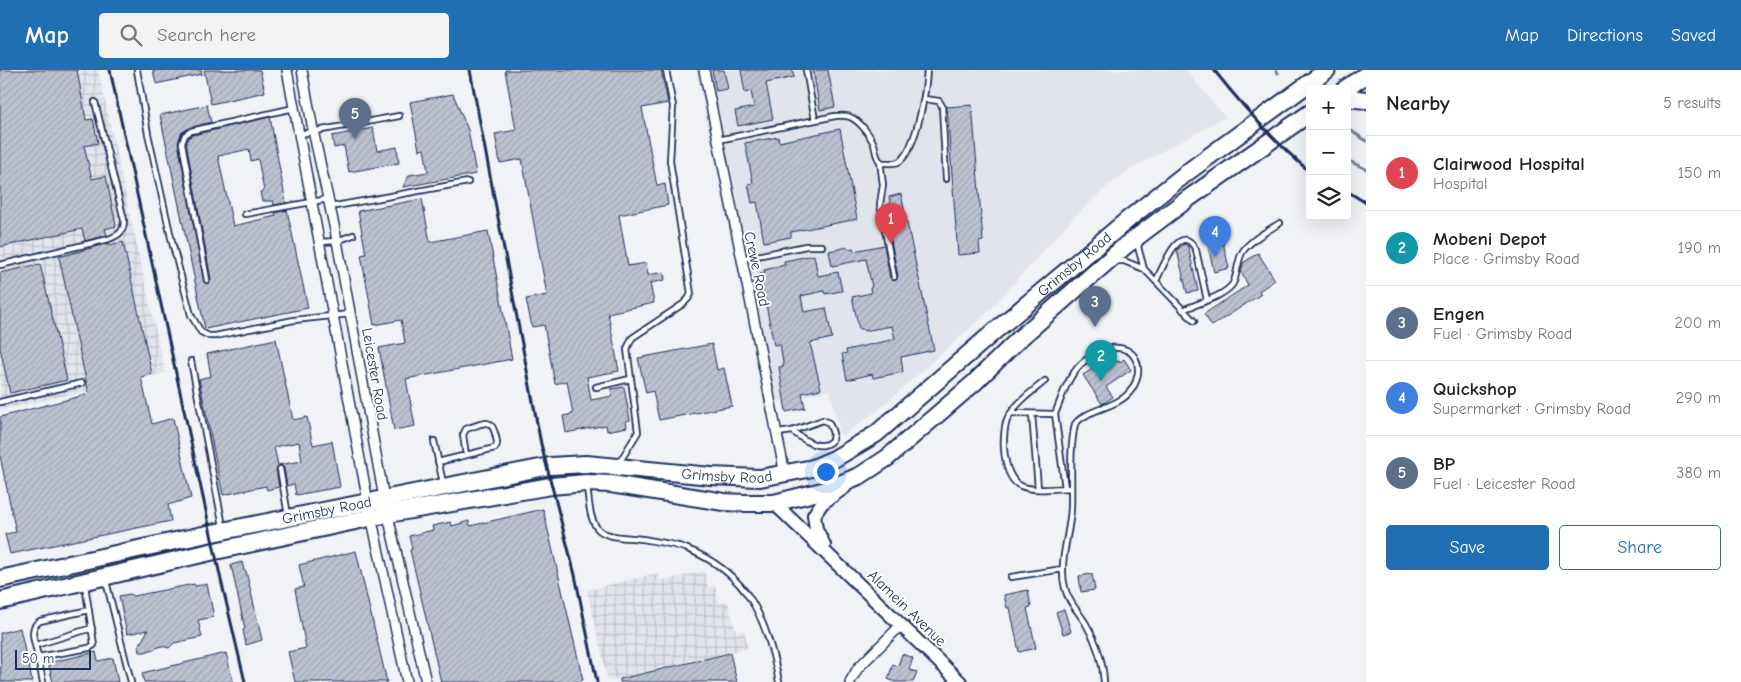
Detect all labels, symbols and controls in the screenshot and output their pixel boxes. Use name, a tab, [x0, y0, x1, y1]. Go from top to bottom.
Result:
search box	[99, 13, 449, 58]
text: Map	[25, 21, 69, 49]
icon: search	[117, 21, 145, 49]
text: Search here	[157, 24, 256, 46]
text: Map	[1505, 25, 1539, 46]
text: Directions	[1567, 25, 1643, 46]
text: Saved	[1671, 25, 1716, 46]
map controls	[1306, 85, 1351, 220]
button: +	[1306, 85, 1351, 130]
text: Nearby	[1386, 91, 1450, 115]
text: 5 results	[1663, 94, 1721, 112]
pin: 5	[339, 98, 371, 139]
button: −	[1306, 130, 1351, 175]
text: Clairwood Hospital	[1433, 153, 1585, 175]
text: 1	[1399, 164, 1405, 182]
text: 150 m	[1678, 164, 1721, 182]
button: layers	[1306, 175, 1351, 220]
text: Hospital	[1433, 175, 1488, 193]
pin: 1	[875, 203, 907, 244]
pin: 4	[1199, 216, 1231, 257]
street label: Grimsby Road	[1034, 228, 1115, 300]
text: Mobeni Depot	[1433, 228, 1546, 250]
street label: Crewe Road	[740, 230, 774, 308]
text: 2	[1398, 239, 1406, 257]
text: 190 m	[1678, 239, 1721, 257]
text: Place · Grimsby Road	[1433, 250, 1580, 268]
pin: 3	[1079, 286, 1111, 327]
text: Engen	[1433, 303, 1485, 325]
text: 3	[1398, 314, 1406, 332]
text: 200 m	[1675, 314, 1721, 332]
text: Fuel · Grimsby Road	[1433, 325, 1572, 343]
street label: Leicester Road	[358, 326, 392, 422]
pin: 2	[1085, 340, 1117, 381]
text: Quickshop	[1433, 378, 1517, 400]
text: 4	[1398, 389, 1406, 407]
text: 290 m	[1676, 389, 1721, 407]
text: Supermarket · Grimsby Road	[1433, 400, 1631, 418]
text: BP	[1433, 453, 1455, 475]
your location	[813, 459, 839, 485]
street label: Grimsby Road	[681, 464, 774, 487]
text: 5	[1398, 464, 1406, 482]
text: 380 m	[1676, 464, 1721, 482]
text: Fuel · Leicester Road	[1433, 475, 1576, 493]
street label: Grimsby Road	[281, 493, 373, 528]
button: Save	[1386, 525, 1549, 570]
button: Share	[1559, 525, 1721, 570]
street label: Alamein Avenue	[864, 566, 950, 650]
scale bar	[15, 647, 91, 670]
text: 50 m	[22, 650, 54, 667]

